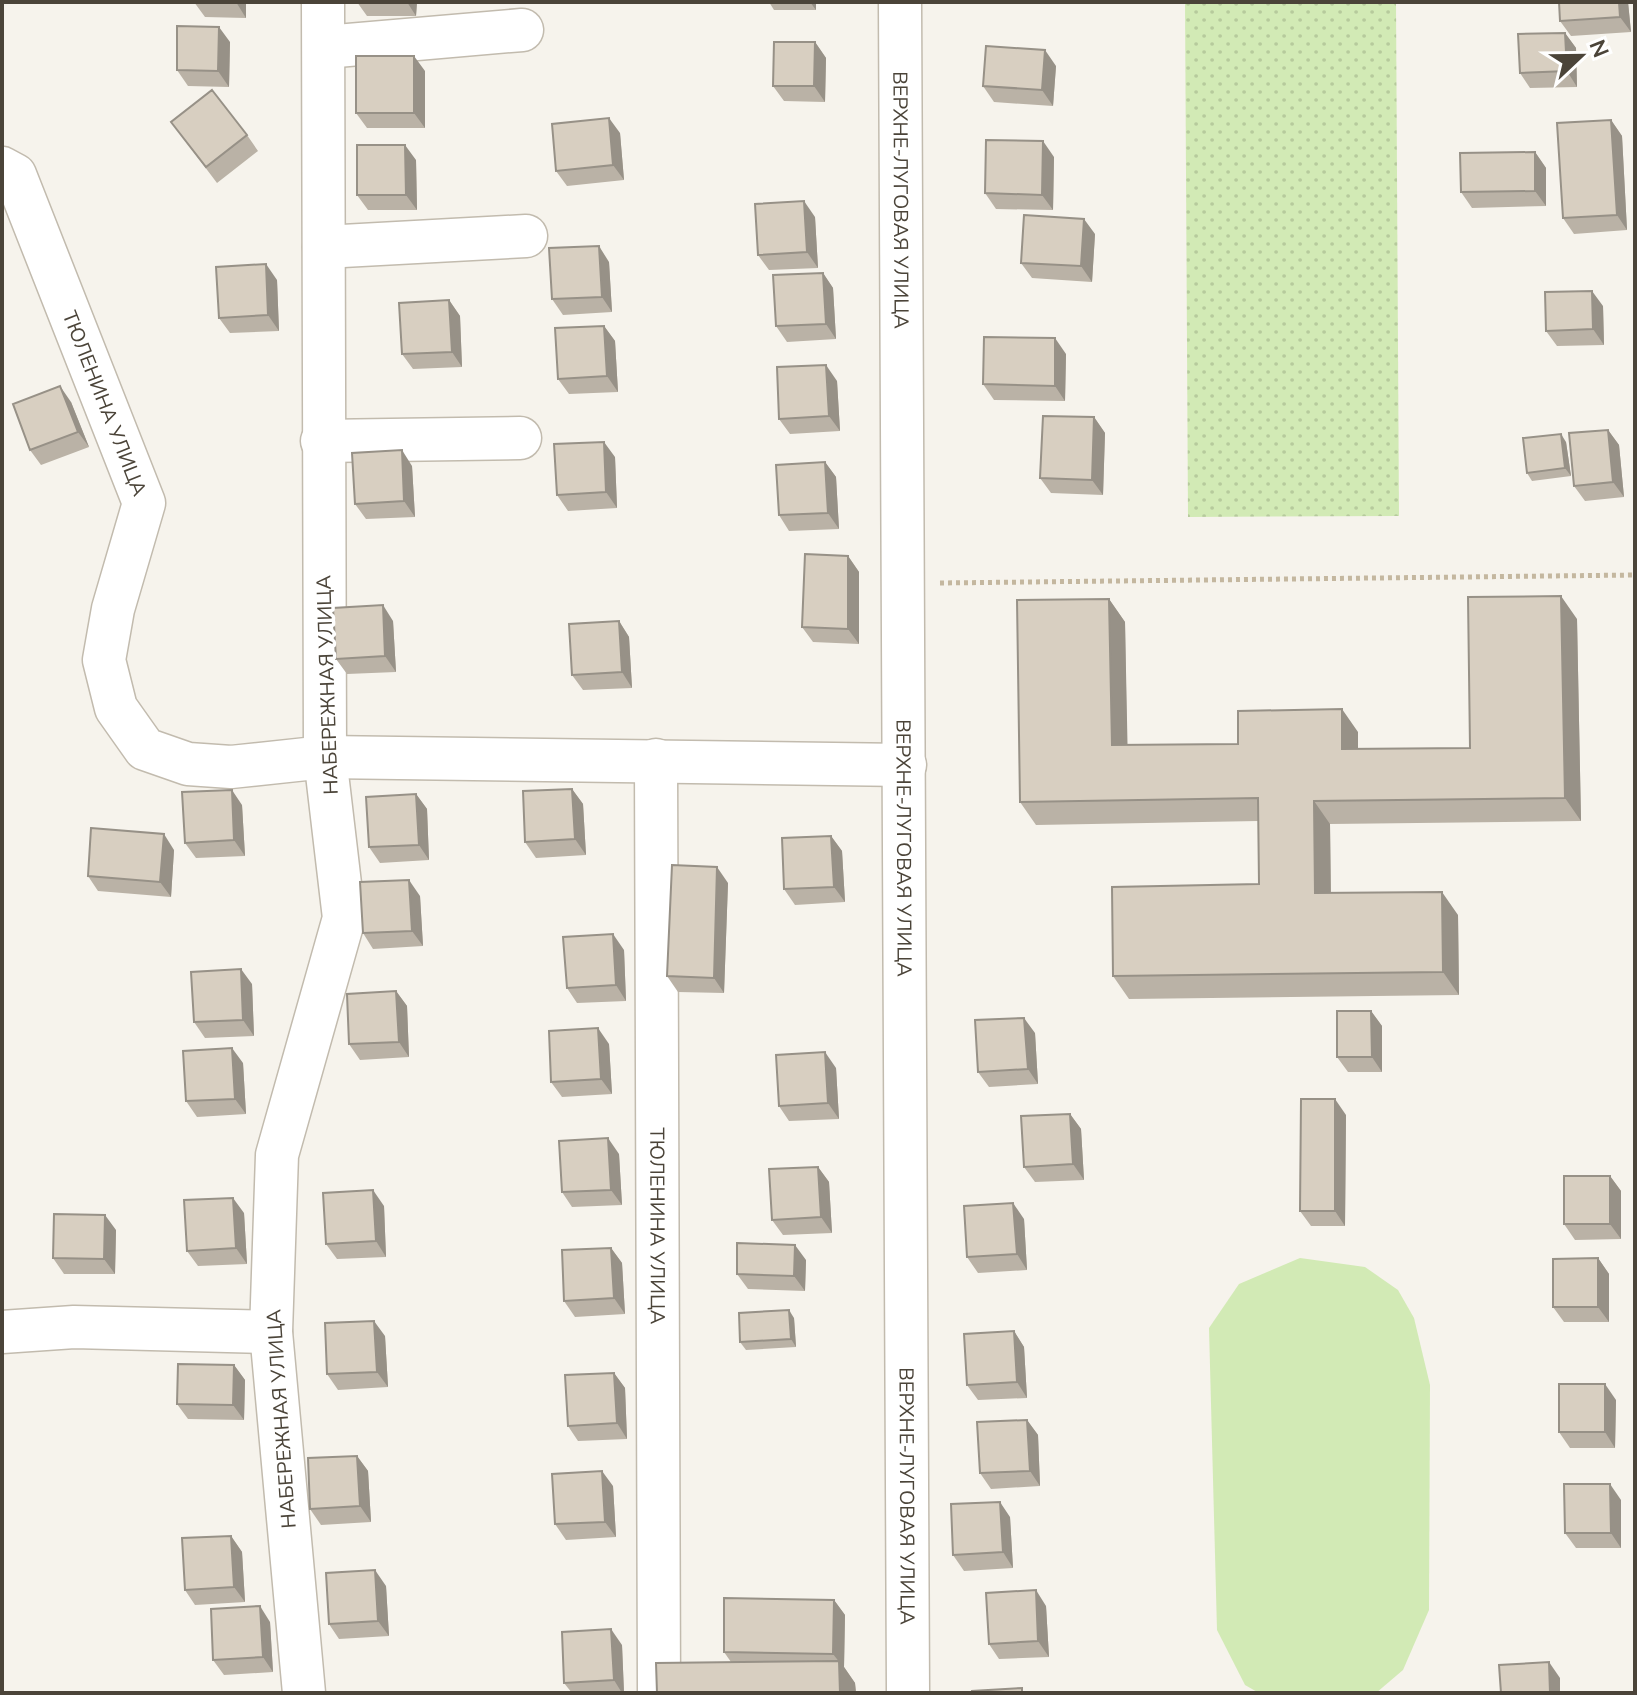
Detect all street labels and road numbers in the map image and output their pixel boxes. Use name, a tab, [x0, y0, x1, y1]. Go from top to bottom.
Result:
street label: ВЕРХНЕ-ЛУГОВАЯ УЛИЦА	[886, 71, 915, 329]
street label: ТЮЛЕНИНА УЛИЦА	[56, 307, 153, 500]
street label: НАБЕРЕЖНАЯ УЛИЦА	[310, 574, 345, 795]
street label: ВЕРХНЕ-ЛУГОВАЯ УЛИЦА	[889, 719, 918, 977]
street label: ТЮЛЕНИНА УЛИЦА	[643, 1128, 671, 1325]
street label: НАБЕРЕЖНАЯ УЛИЦА	[260, 1308, 303, 1529]
street label: ВЕРХНЕ-ЛУГОВАЯ УЛИЦА	[892, 1367, 921, 1625]

